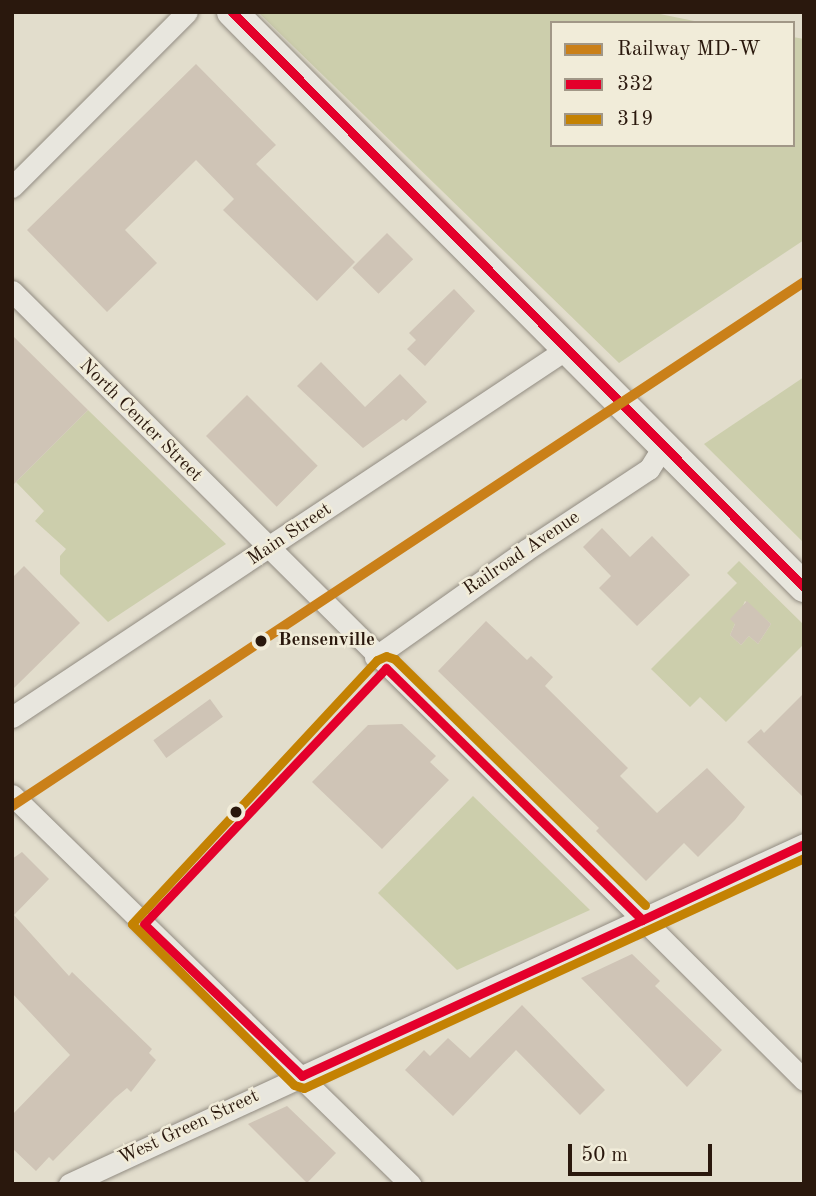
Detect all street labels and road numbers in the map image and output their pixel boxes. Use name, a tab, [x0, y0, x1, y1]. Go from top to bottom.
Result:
street label: North Center Street	[74, 355, 206, 487]
street label: Main Street	[244, 499, 336, 571]
street label: Railroad Avenue	[459, 507, 585, 601]
street label: West Green Street	[115, 1085, 263, 1171]

